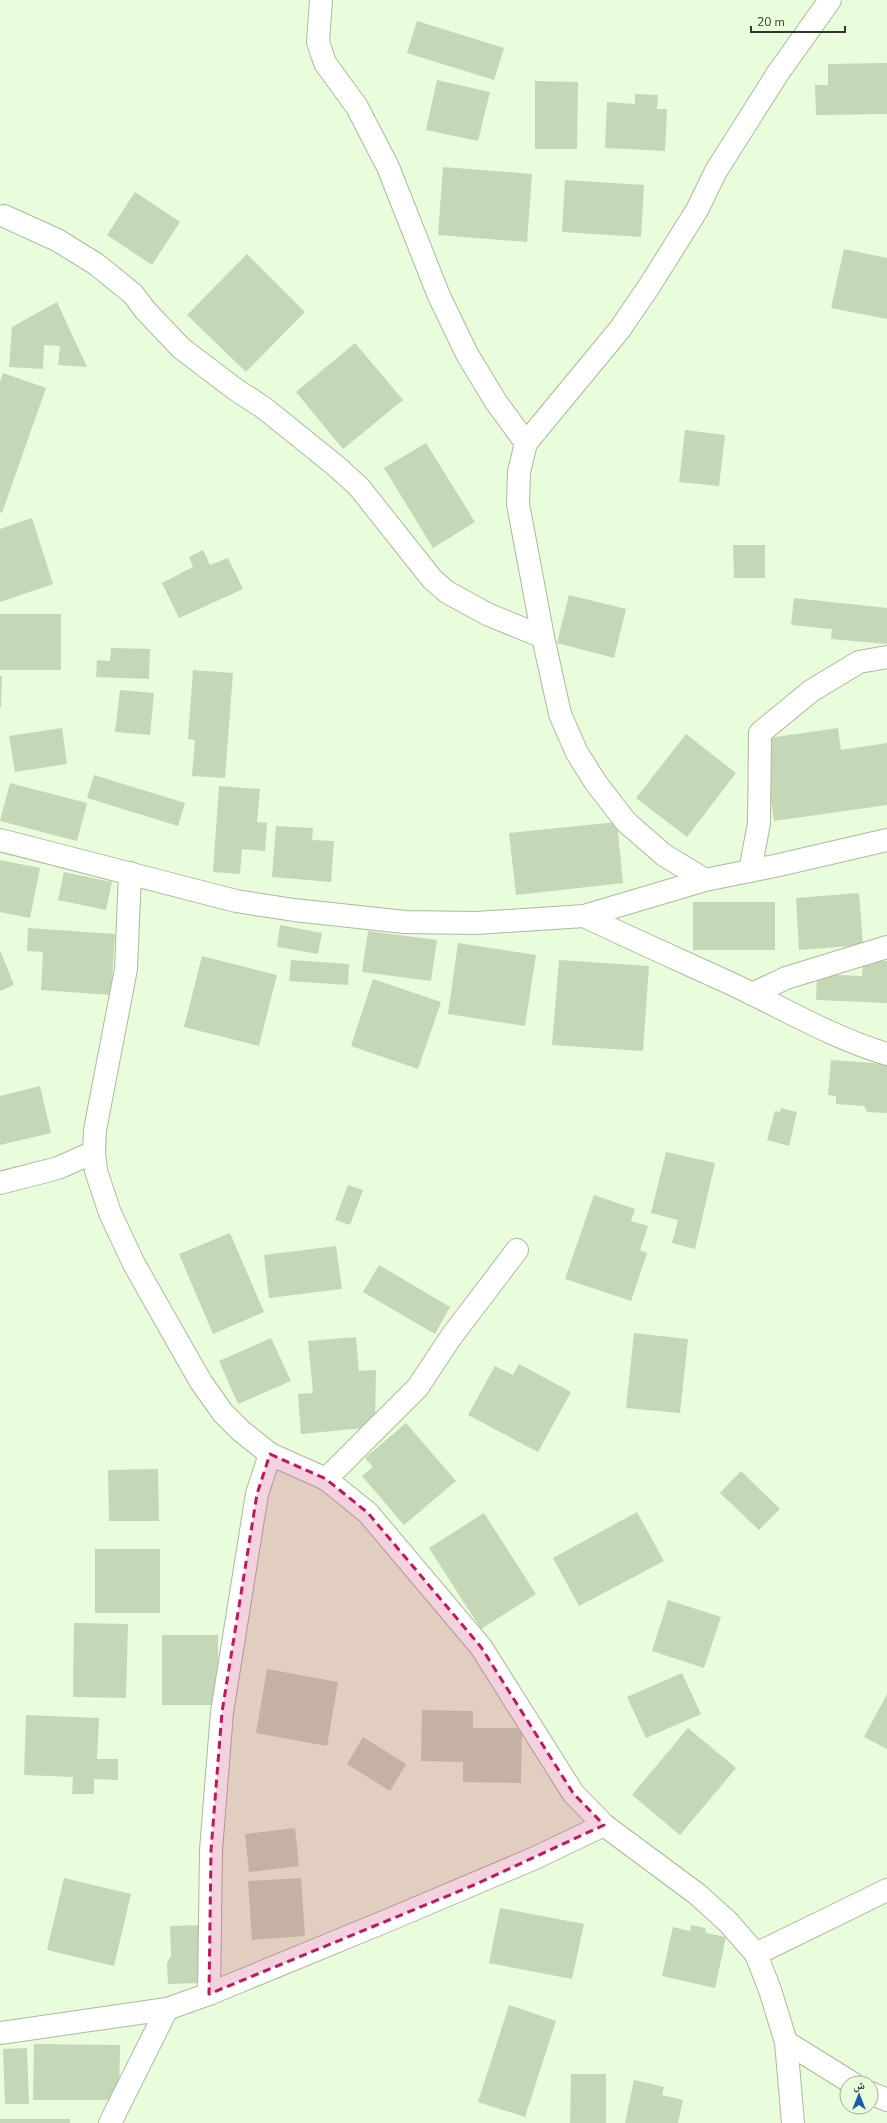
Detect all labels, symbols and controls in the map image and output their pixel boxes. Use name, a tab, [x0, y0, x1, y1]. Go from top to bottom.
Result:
scale bar	[751, 8, 845, 34]
text: 20 m	[757, 14, 785, 30]
north arrow	[839, 2075, 879, 2115]
text: ش	[853, 2078, 865, 2093]

